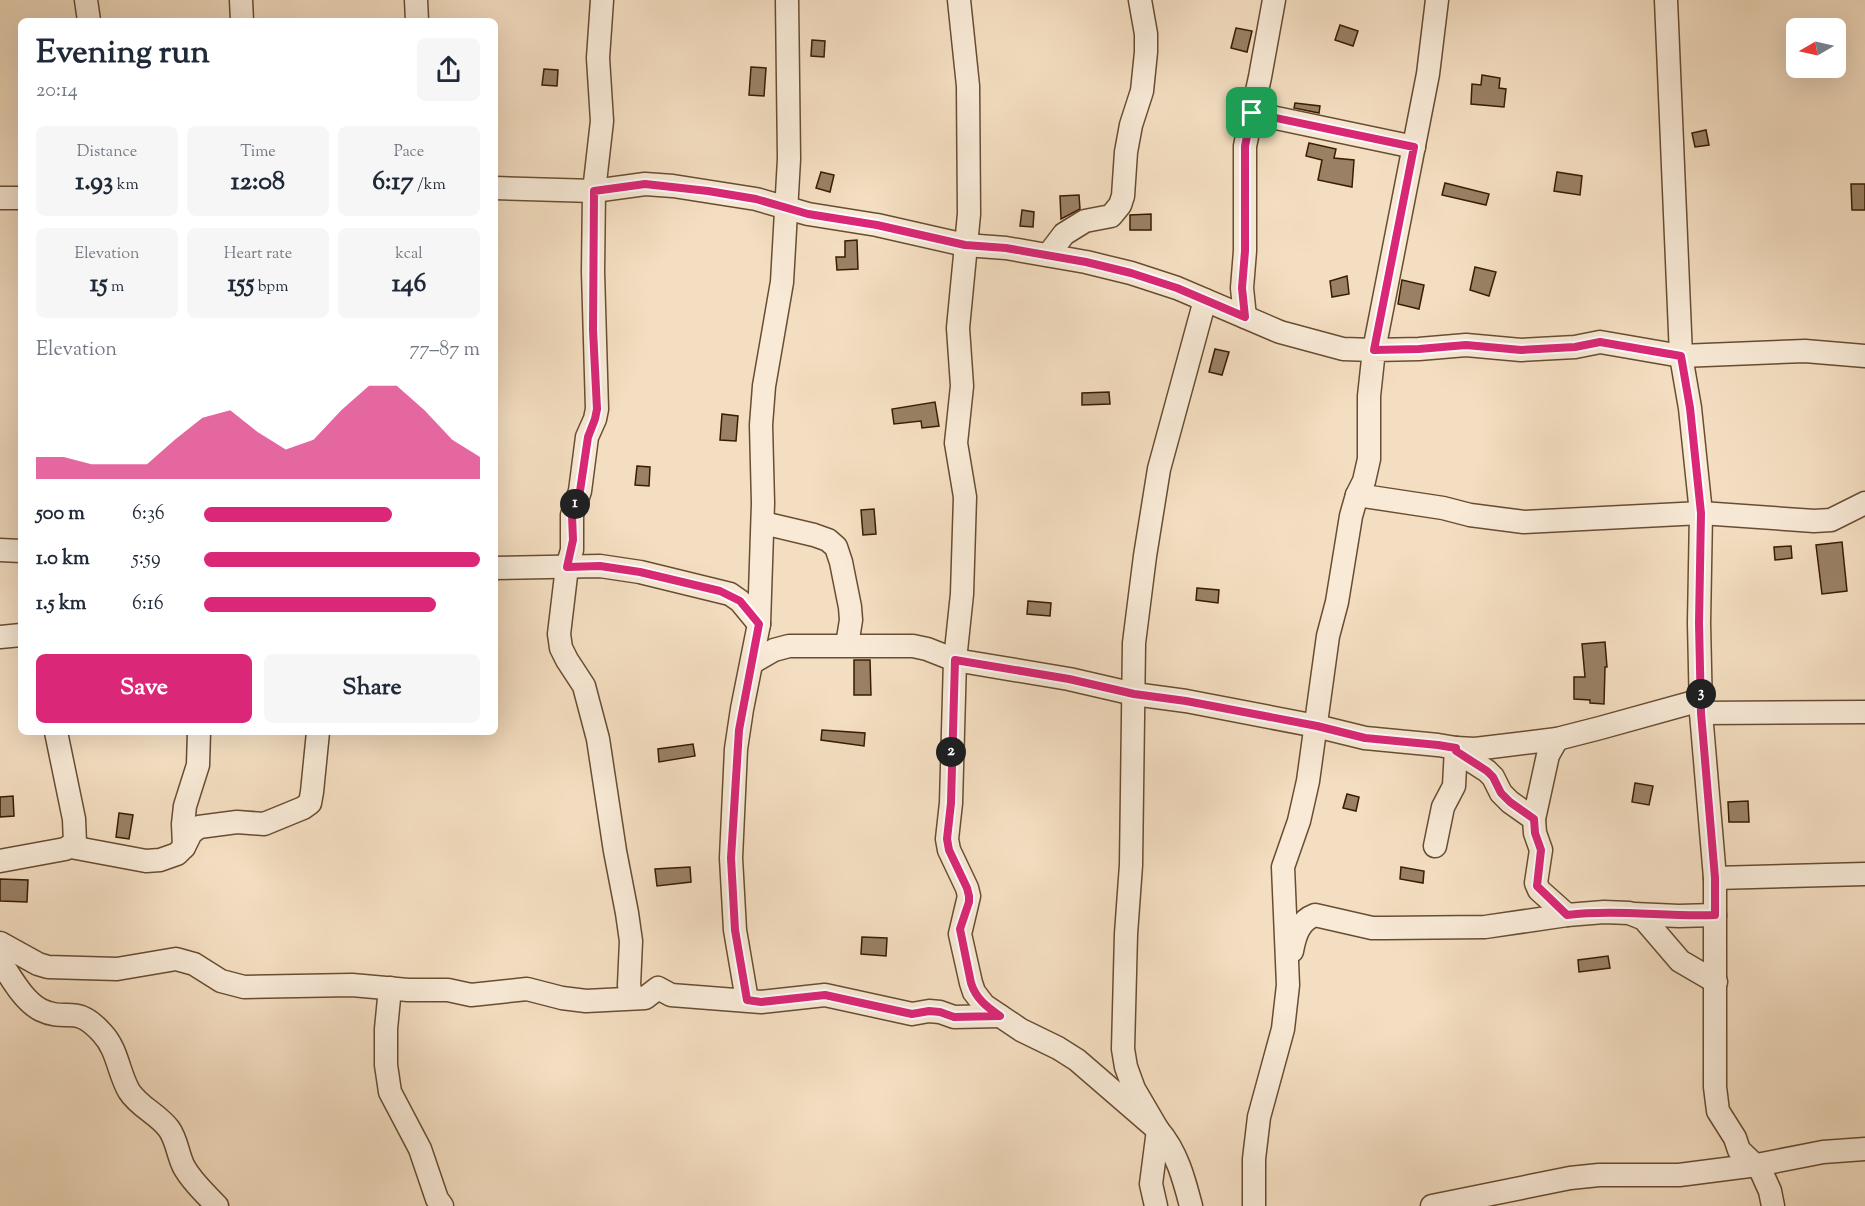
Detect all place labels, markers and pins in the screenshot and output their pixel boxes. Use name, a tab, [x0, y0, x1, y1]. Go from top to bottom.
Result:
pin	[1226, 87, 1277, 138]
pin: 1	[560, 489, 590, 519]
pin: 3	[1686, 679, 1716, 709]
pin: 2	[936, 737, 966, 767]

